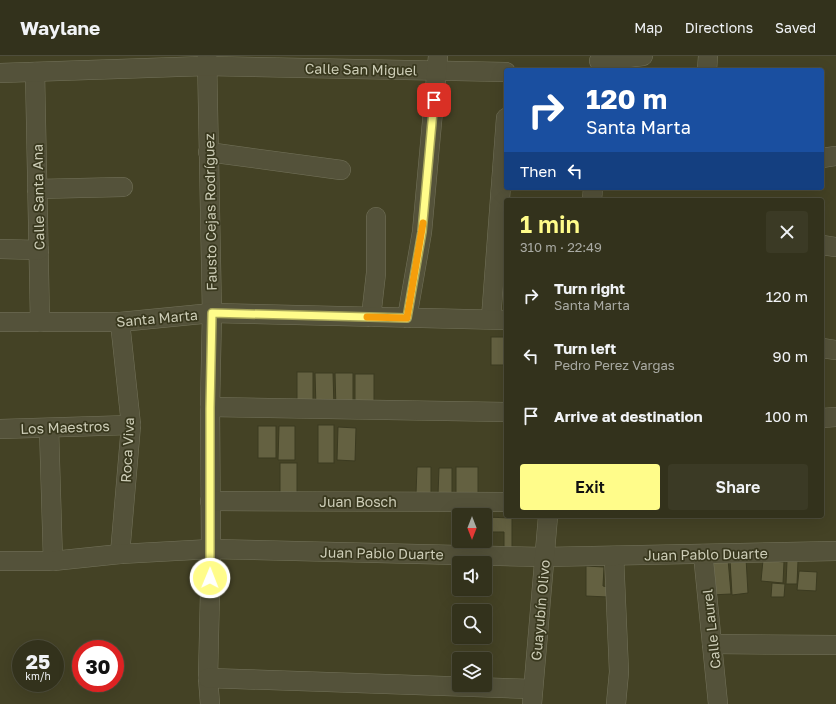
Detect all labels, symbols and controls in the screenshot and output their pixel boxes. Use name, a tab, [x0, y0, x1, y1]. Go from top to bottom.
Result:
text: Waylane	[20, 16, 100, 39]
text: Map	[634, 19, 663, 36]
text: Directions	[685, 19, 753, 36]
text: Saved	[775, 19, 816, 36]
street label: Calle San Miguel	[305, 60, 417, 78]
text: 120 m	[586, 82, 667, 115]
pin	[417, 83, 451, 117]
icon: right	[520, 84, 572, 136]
icon: arrive	[423, 89, 445, 111]
text: Santa Marta	[586, 116, 691, 138]
street label: Fausto Cejas Rodríguez	[200, 133, 220, 291]
street label: Calle Santa Ana	[29, 144, 47, 250]
icon: left	[564, 160, 586, 182]
text: Then	[520, 162, 556, 180]
text: 1 min	[520, 209, 580, 238]
button: close	[766, 211, 808, 253]
text: 310 m · 22:49	[520, 239, 602, 255]
text: Turn right	[554, 279, 625, 297]
icon: right	[520, 285, 542, 307]
text: 120 m	[766, 287, 808, 305]
text: Santa Marta	[554, 297, 630, 313]
street label: Santa Marta	[116, 306, 198, 330]
text: Turn left	[554, 339, 616, 357]
icon: left	[520, 345, 542, 367]
text: 90 m	[773, 347, 808, 365]
text: Pedro Perez Vargas	[554, 357, 675, 373]
icon: arrive	[520, 405, 542, 427]
text: Arrive at destination	[554, 407, 703, 425]
text: 100 m	[765, 407, 808, 425]
street label: Los Maestros	[20, 417, 110, 437]
street label: Roca Viva	[117, 417, 137, 483]
button: Exit	[520, 464, 660, 510]
button: Share	[668, 464, 808, 510]
street label: Juan Bosch	[319, 493, 397, 510]
north arrow	[452, 508, 492, 548]
map controls	[452, 508, 492, 692]
street label: Juan Pablo Duarte	[320, 543, 444, 563]
street label: Juan Pablo Duarte	[644, 544, 768, 564]
button: sound	[452, 556, 492, 596]
position arrow	[189, 557, 231, 599]
street label: Guayubín Olivo	[527, 559, 553, 661]
street label: Calle Laurel	[698, 588, 724, 670]
button: search	[452, 604, 492, 644]
speed limit sign: 30	[72, 640, 124, 692]
text: 25	[26, 649, 50, 673]
button: layers	[452, 652, 492, 692]
text: km/h	[25, 670, 51, 682]

